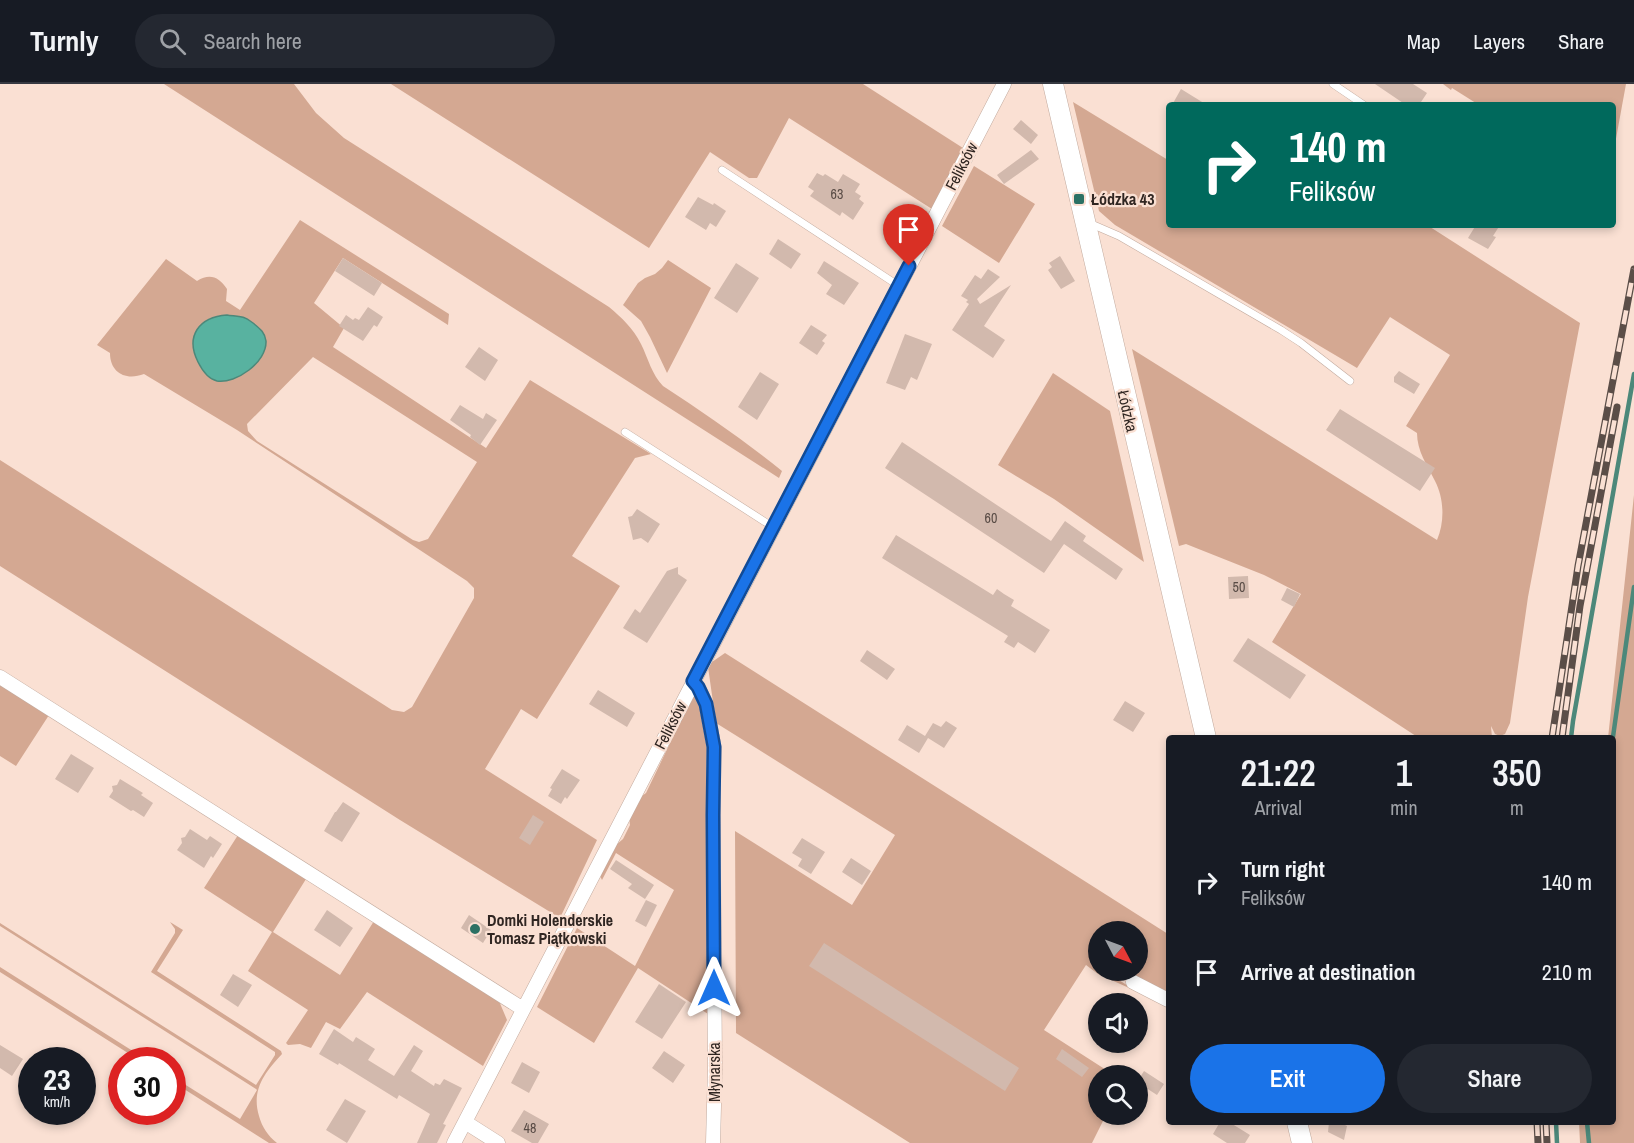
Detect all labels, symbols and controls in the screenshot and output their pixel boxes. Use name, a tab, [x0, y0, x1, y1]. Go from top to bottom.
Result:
search box	[135, 14, 555, 68]
text: Turnly	[30, 22, 99, 60]
icon: search	[156, 25, 189, 58]
text: Search here	[204, 26, 302, 56]
text: Map	[1407, 27, 1440, 56]
text: Layers	[1473, 27, 1525, 56]
text: Share	[1558, 27, 1604, 56]
text: 140 m	[1289, 119, 1387, 175]
icon: right	[1190, 126, 1268, 204]
street label: Feliksów	[940, 138, 983, 194]
text: Feliksów	[1289, 173, 1375, 209]
house number: 63	[831, 185, 843, 203]
place label: Łódzka 43	[1091, 188, 1154, 210]
marker: Łódzka 43	[1072, 192, 1086, 206]
pin	[883, 204, 934, 266]
icon: arrive	[892, 213, 925, 246]
street label: Łódzka	[1113, 388, 1144, 435]
house number: 60	[985, 509, 997, 527]
house number: 50	[1233, 578, 1245, 596]
street label: Feliksów	[649, 697, 692, 753]
text: 21:22	[1241, 749, 1316, 797]
text: 1	[1396, 749, 1412, 797]
text: 350	[1492, 749, 1541, 797]
text: Arrival	[1254, 794, 1302, 821]
text: min	[1390, 794, 1418, 821]
text: m	[1510, 794, 1524, 821]
text: Turn right	[1241, 854, 1325, 884]
icon: right	[1190, 866, 1223, 899]
text: 140 m	[1542, 867, 1592, 897]
text: Feliksów	[1241, 884, 1305, 911]
place label: Domki Holenderskie Tomasz Piątkowski	[487, 909, 613, 949]
north arrow	[1088, 921, 1148, 981]
map controls	[1088, 921, 1148, 1125]
marker: Domki Holenderskie Tomasz Piątkowski	[468, 922, 482, 936]
position arrow	[682, 956, 746, 1020]
icon: arrive	[1190, 956, 1223, 989]
text: Arrive at destination	[1241, 957, 1415, 987]
text: 210 m	[1542, 957, 1592, 987]
button: sound	[1088, 993, 1148, 1053]
street label: Młynarska	[703, 1041, 725, 1102]
button: Exit	[1190, 1044, 1385, 1113]
button: Share	[1397, 1044, 1592, 1113]
speed limit sign: 30	[108, 1047, 186, 1125]
text: 23	[43, 1059, 71, 1099]
button: search	[1088, 1065, 1148, 1125]
text: km/h	[44, 1091, 70, 1112]
house number: 48	[524, 1119, 536, 1137]

